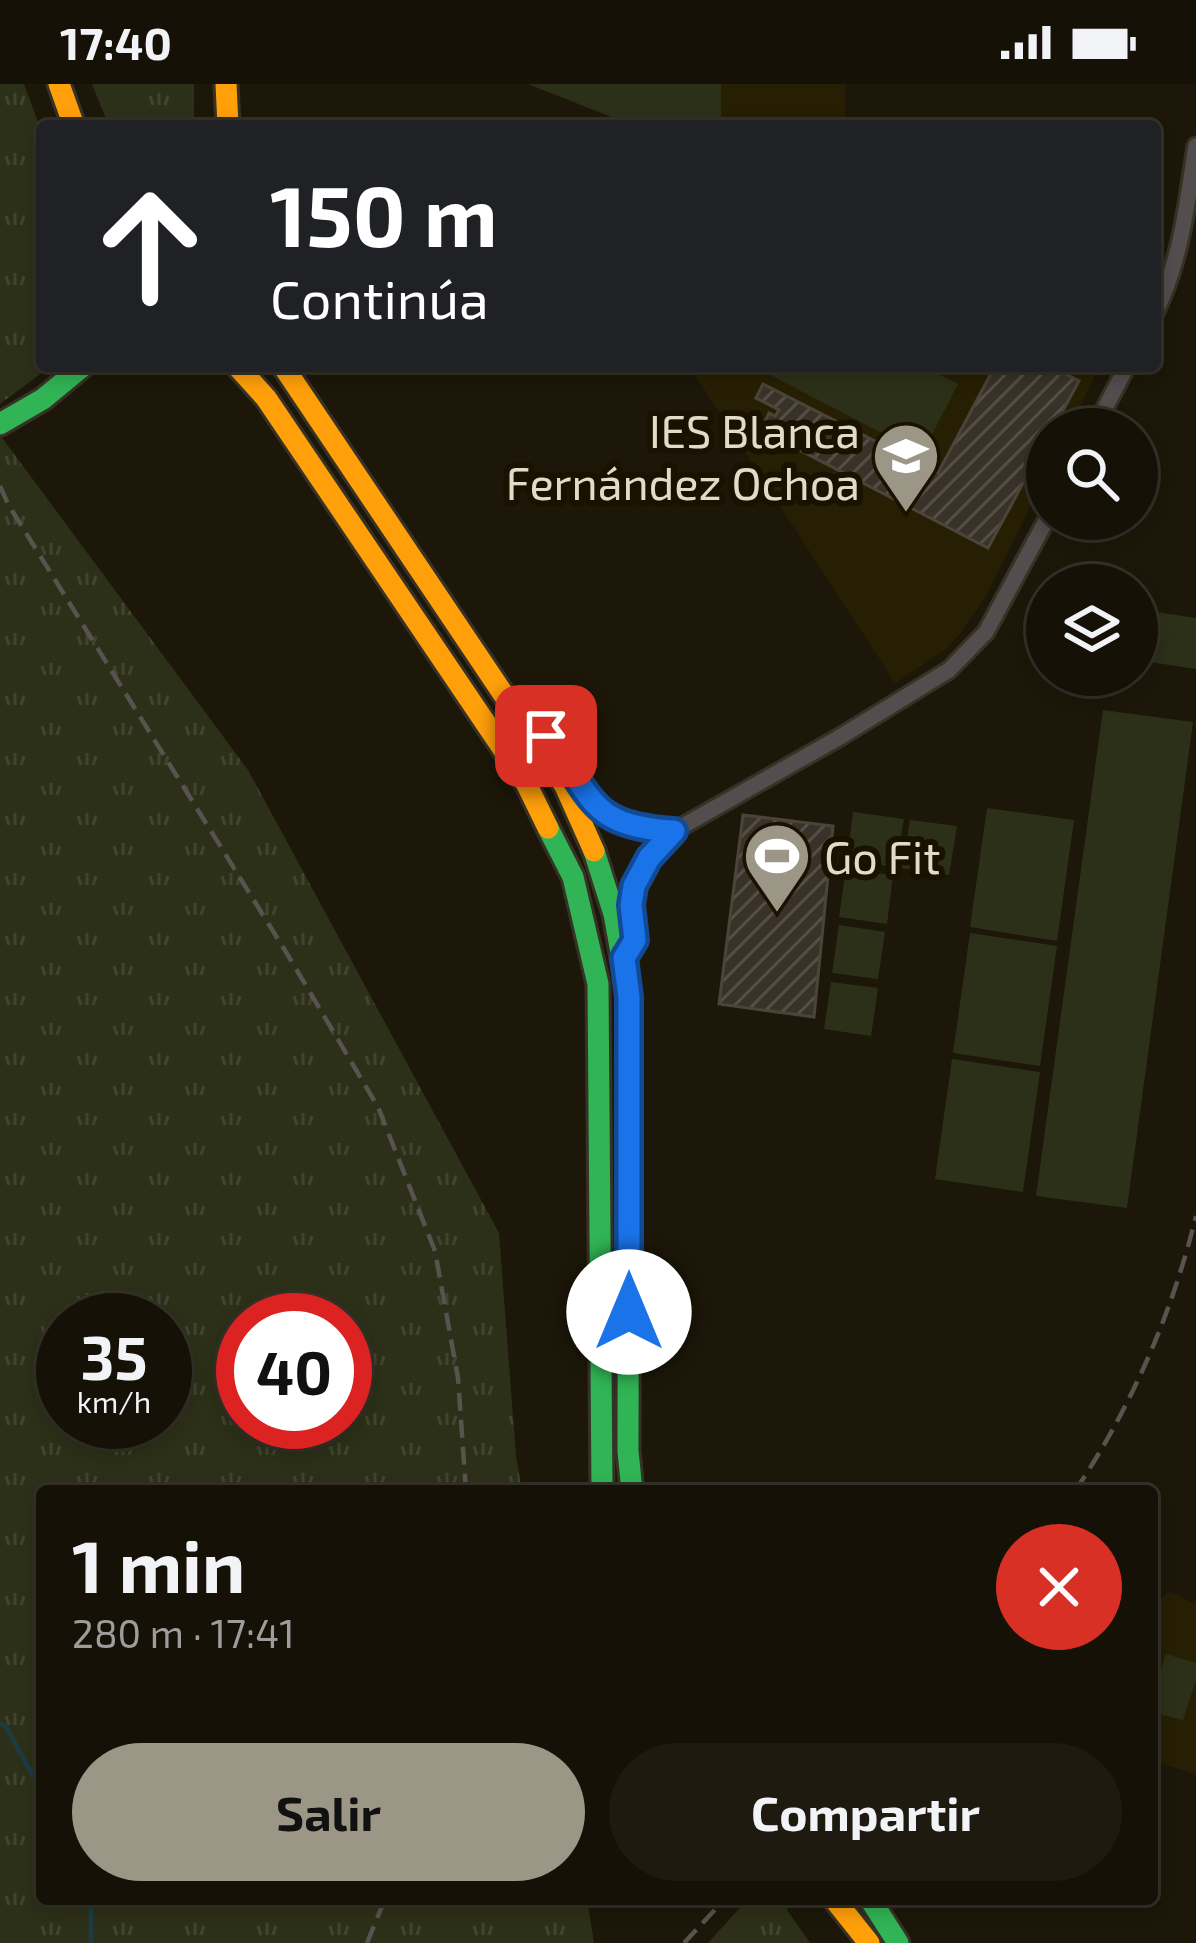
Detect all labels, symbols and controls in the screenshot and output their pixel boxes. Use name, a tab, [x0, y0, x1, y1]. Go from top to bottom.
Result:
text: 17:40	[60, 15, 172, 69]
text: 150 m	[270, 163, 498, 264]
icon: ahead	[72, 168, 228, 324]
text: Continúa	[270, 265, 489, 330]
place label: IES Blanca Fernández Ochoa	[506, 403, 860, 509]
map controls	[1026, 408, 1158, 696]
button: search	[1026, 408, 1158, 540]
school or university icon: IES Blanca Fernández Ochoa	[871, 421, 941, 515]
button: layers	[1026, 564, 1158, 696]
pin	[495, 685, 597, 787]
icon: arrive	[513, 703, 579, 769]
sports icon: Go Fit	[742, 821, 812, 915]
place label: Go Fit	[824, 829, 940, 883]
position arrow	[566, 1249, 692, 1375]
speed limit sign: 40	[216, 1293, 372, 1449]
text: 35	[80, 1320, 148, 1392]
text: km/h	[77, 1383, 151, 1419]
text: 1 min	[72, 1521, 245, 1607]
button: close	[996, 1524, 1122, 1650]
text: 280 m · 17:41	[72, 1609, 295, 1656]
button: Salir	[72, 1743, 585, 1881]
button: Compartir	[609, 1743, 1122, 1881]

